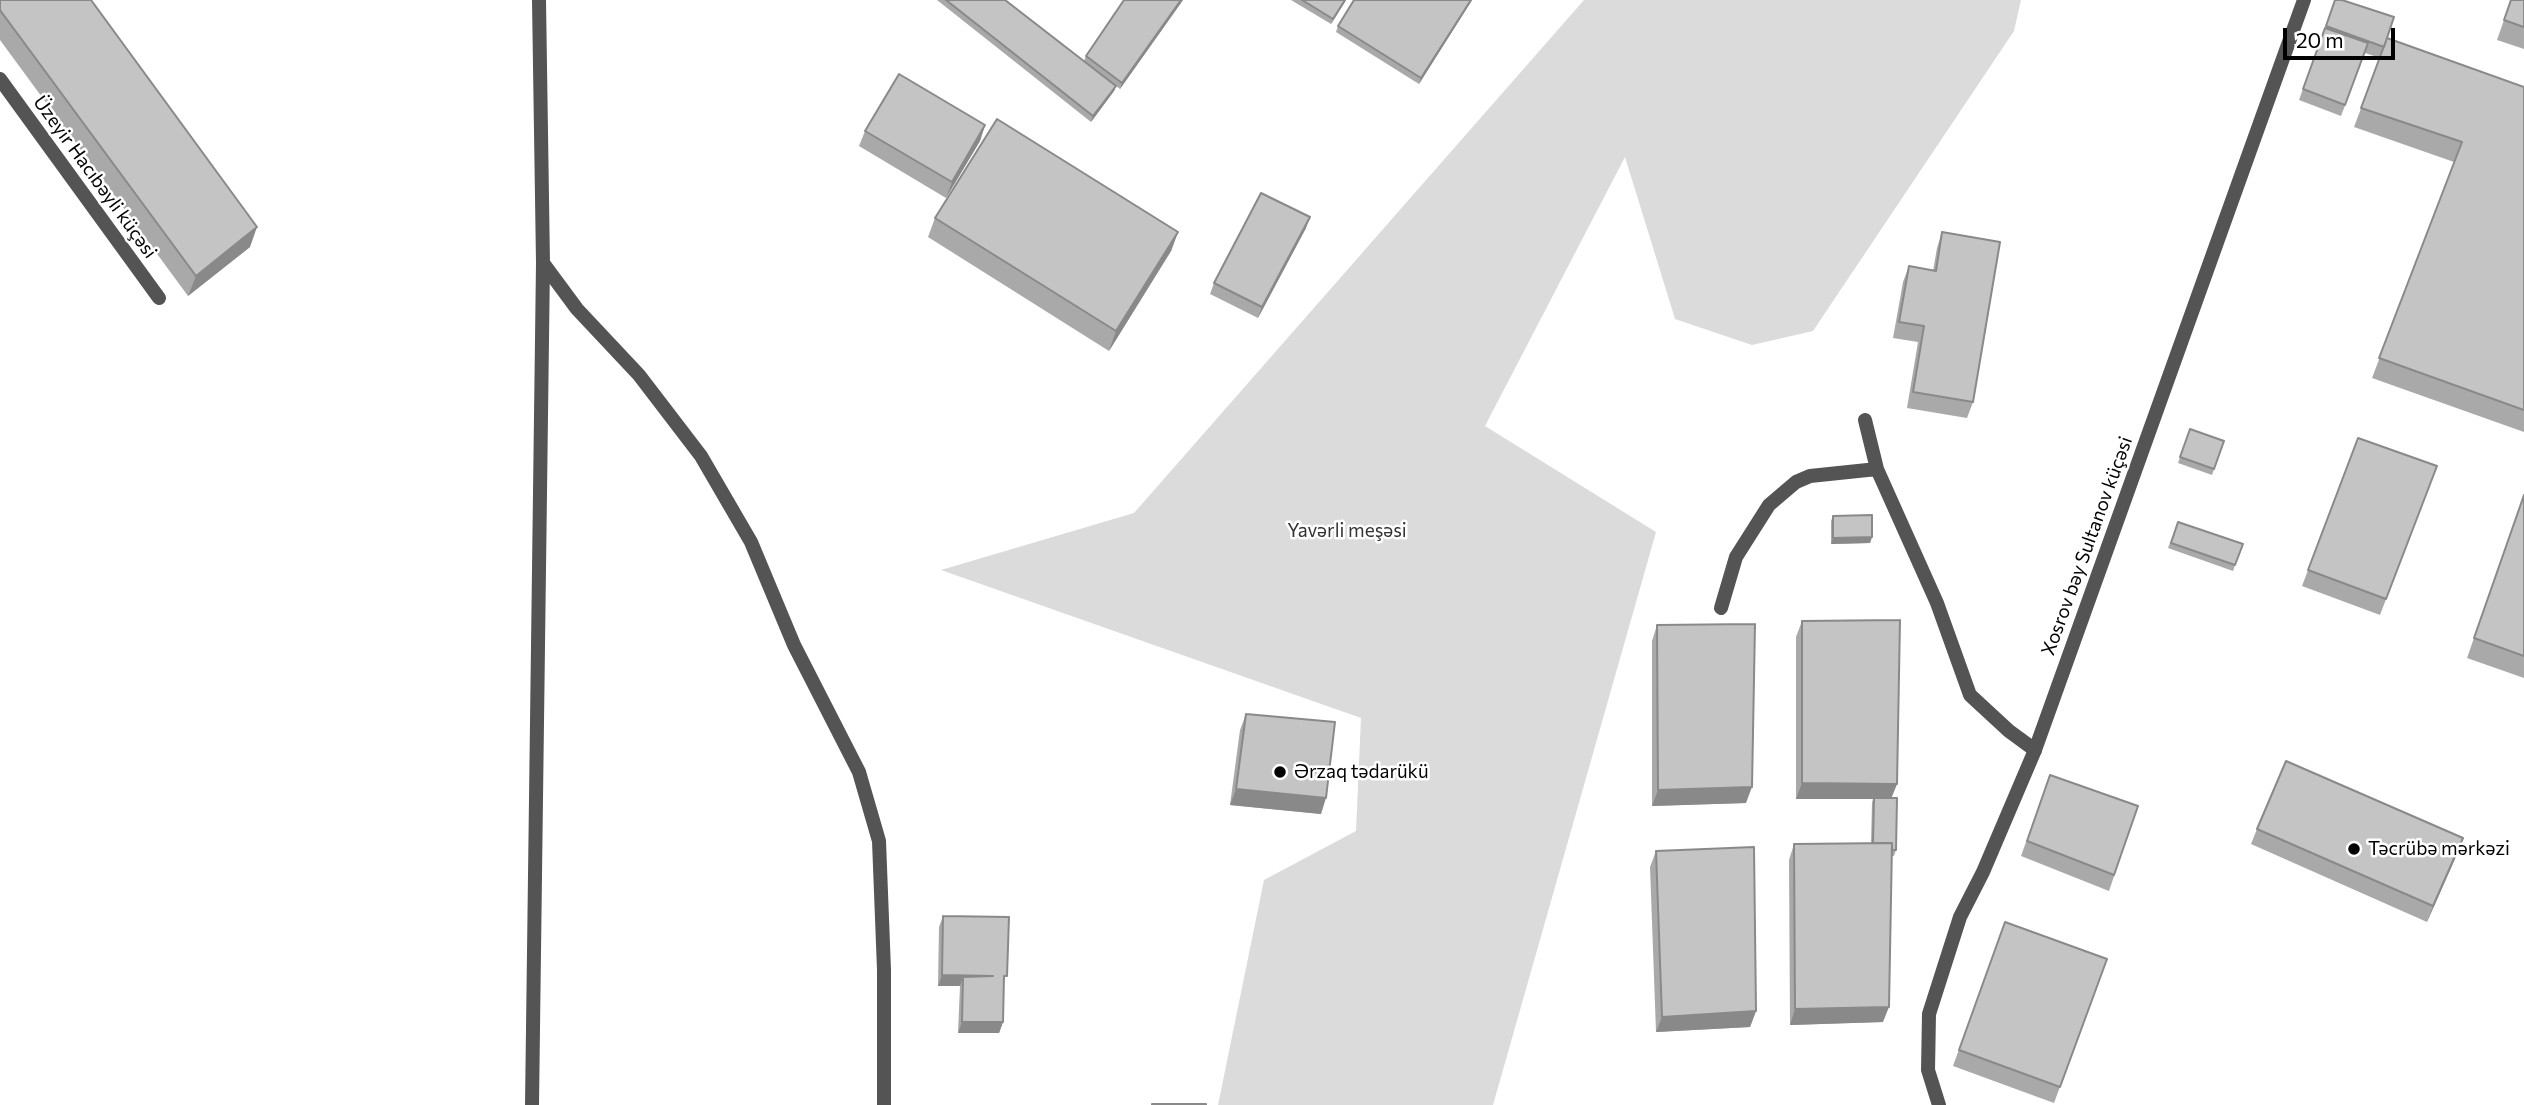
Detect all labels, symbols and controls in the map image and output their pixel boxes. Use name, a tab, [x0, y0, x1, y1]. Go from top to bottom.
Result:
scale bar	[2286, 14, 2398, 58]
text: 20 m	[2296, 27, 2344, 52]
street label: Üzeyir Hacıbəyli küçəsi	[28, 91, 162, 263]
street label: Xosrov bəy Sultanov küçəsi	[2037, 433, 2137, 659]
park label: Yavərli meşəsi	[1287, 520, 1407, 542]
place label: Ərzaq tədarükü	[1294, 761, 1429, 783]
marker: Ərzaq tədarükü	[1272, 764, 1288, 780]
place label: Təcrübə mərkəzi	[2368, 838, 2510, 860]
marker: Təcrübə mərkəzi	[2346, 841, 2362, 857]

